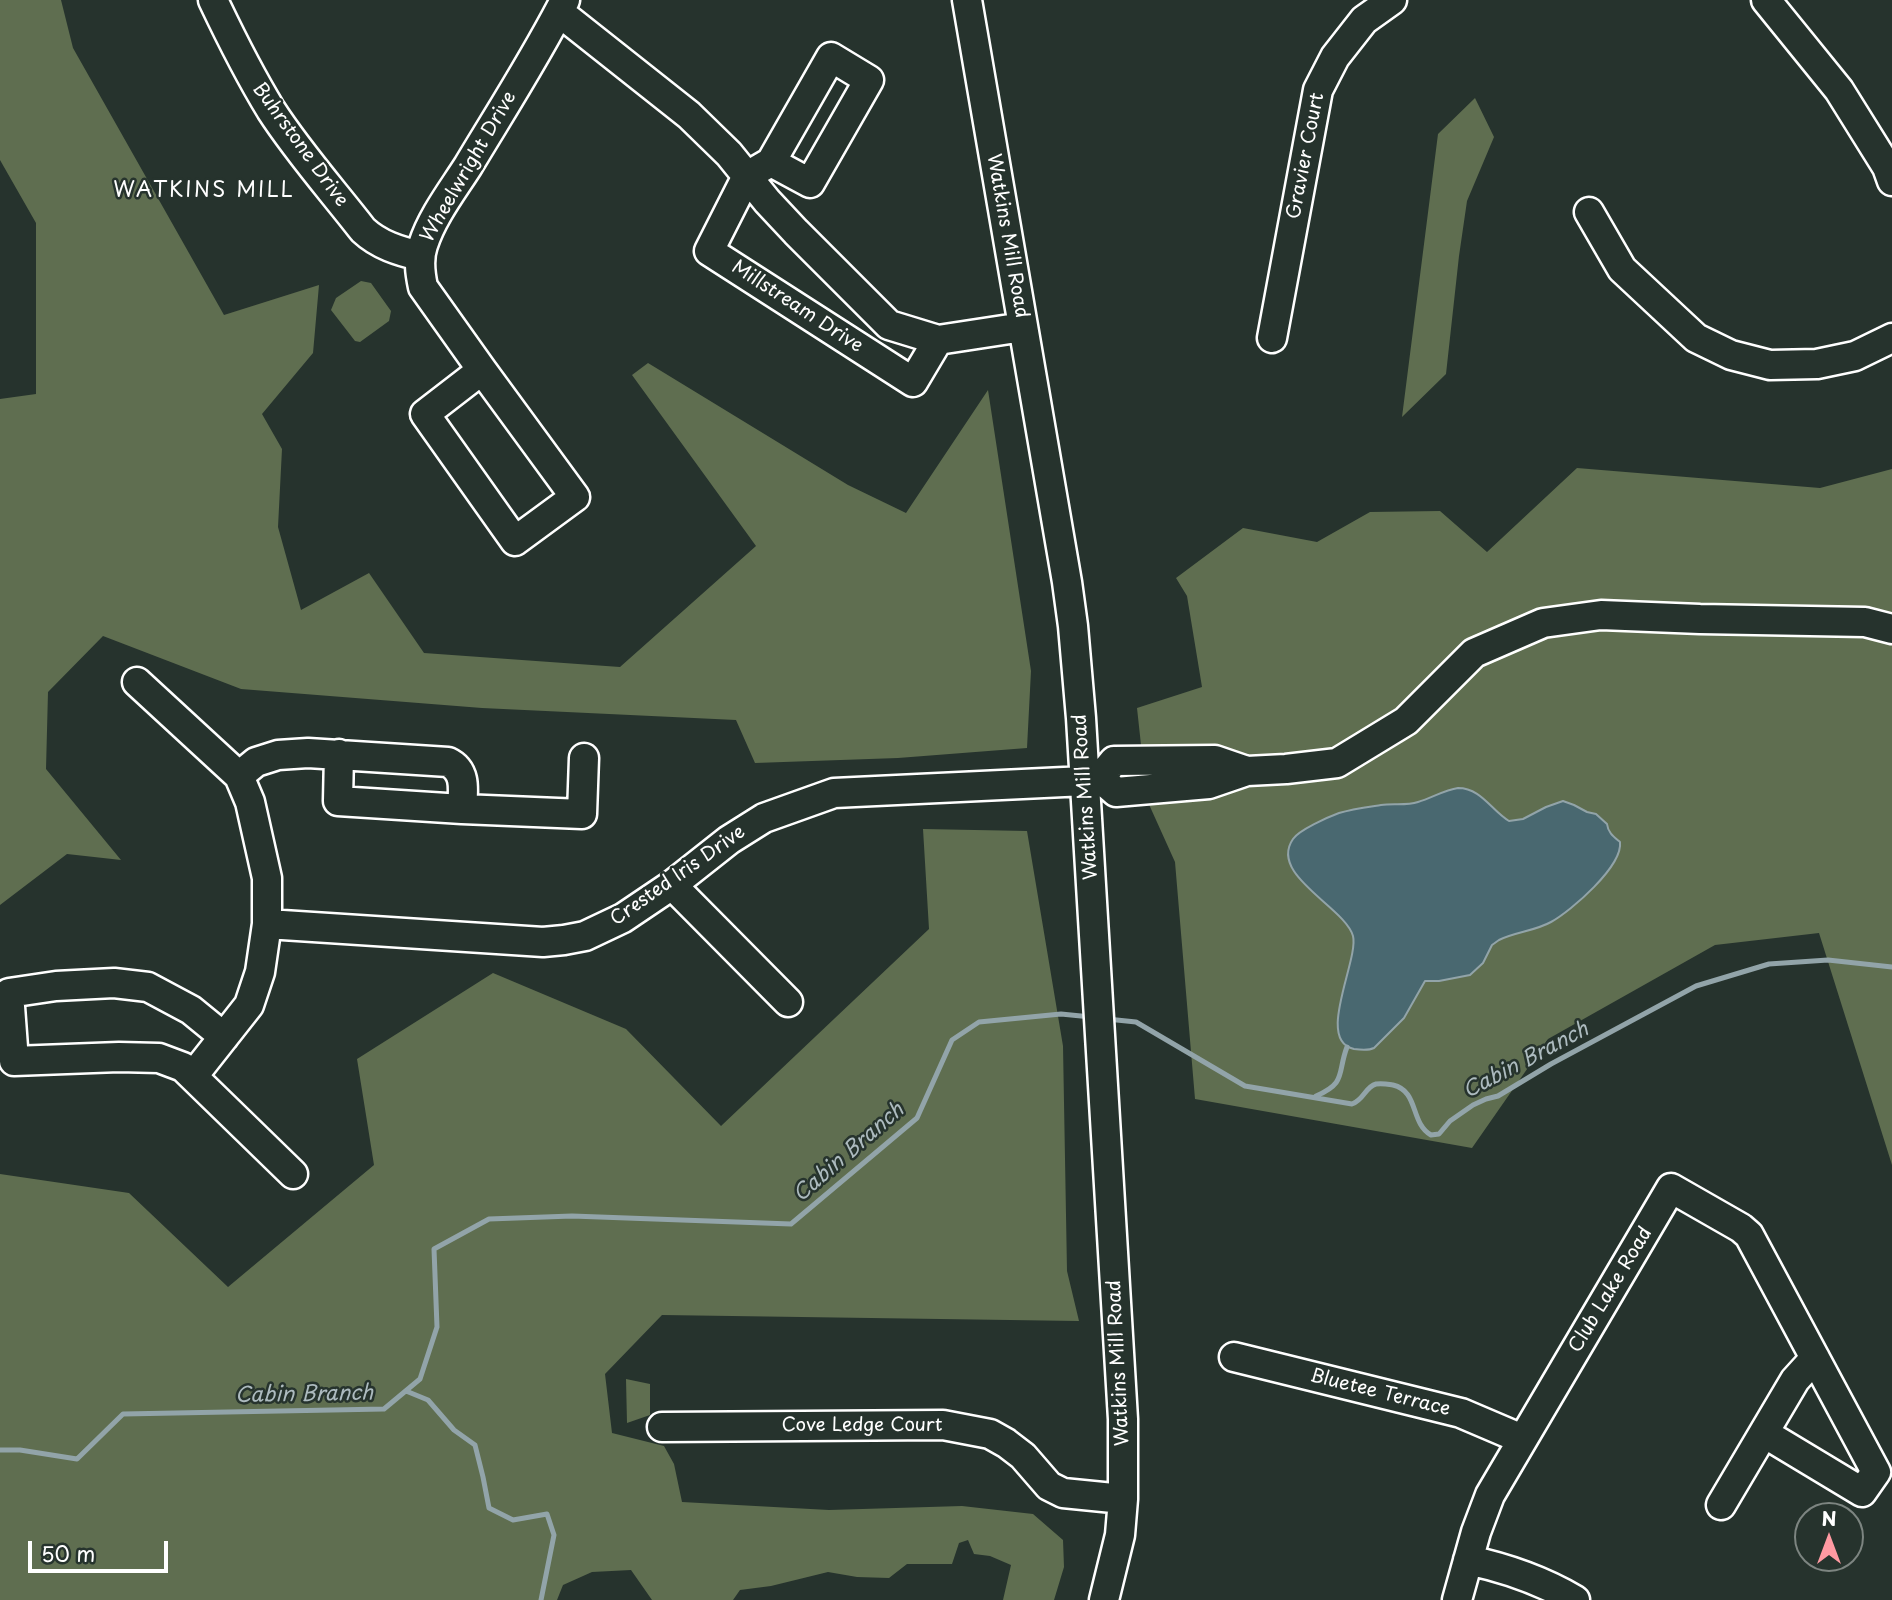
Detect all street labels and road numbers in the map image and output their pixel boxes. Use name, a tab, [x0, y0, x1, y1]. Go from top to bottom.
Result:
street label: Buhrstone Drive	[247, 79, 353, 211]
street label: Wheelwright Drive	[416, 87, 522, 247]
street label: Gravier Court	[1283, 91, 1329, 221]
street label: Watkins Mill Road	[981, 152, 1033, 320]
street label: Millstream Drive	[727, 256, 867, 358]
street label: Watkins Mill Road	[1069, 713, 1103, 881]
street label: Crested Iris Drive	[606, 821, 750, 931]
street label: Club Lake Road	[1565, 1223, 1657, 1357]
street label: Watkins Mill Road	[1103, 1279, 1135, 1447]
street label: Bluetee Terrace	[1307, 1365, 1453, 1421]
street label: Cove Ledge Court	[782, 1415, 942, 1437]

